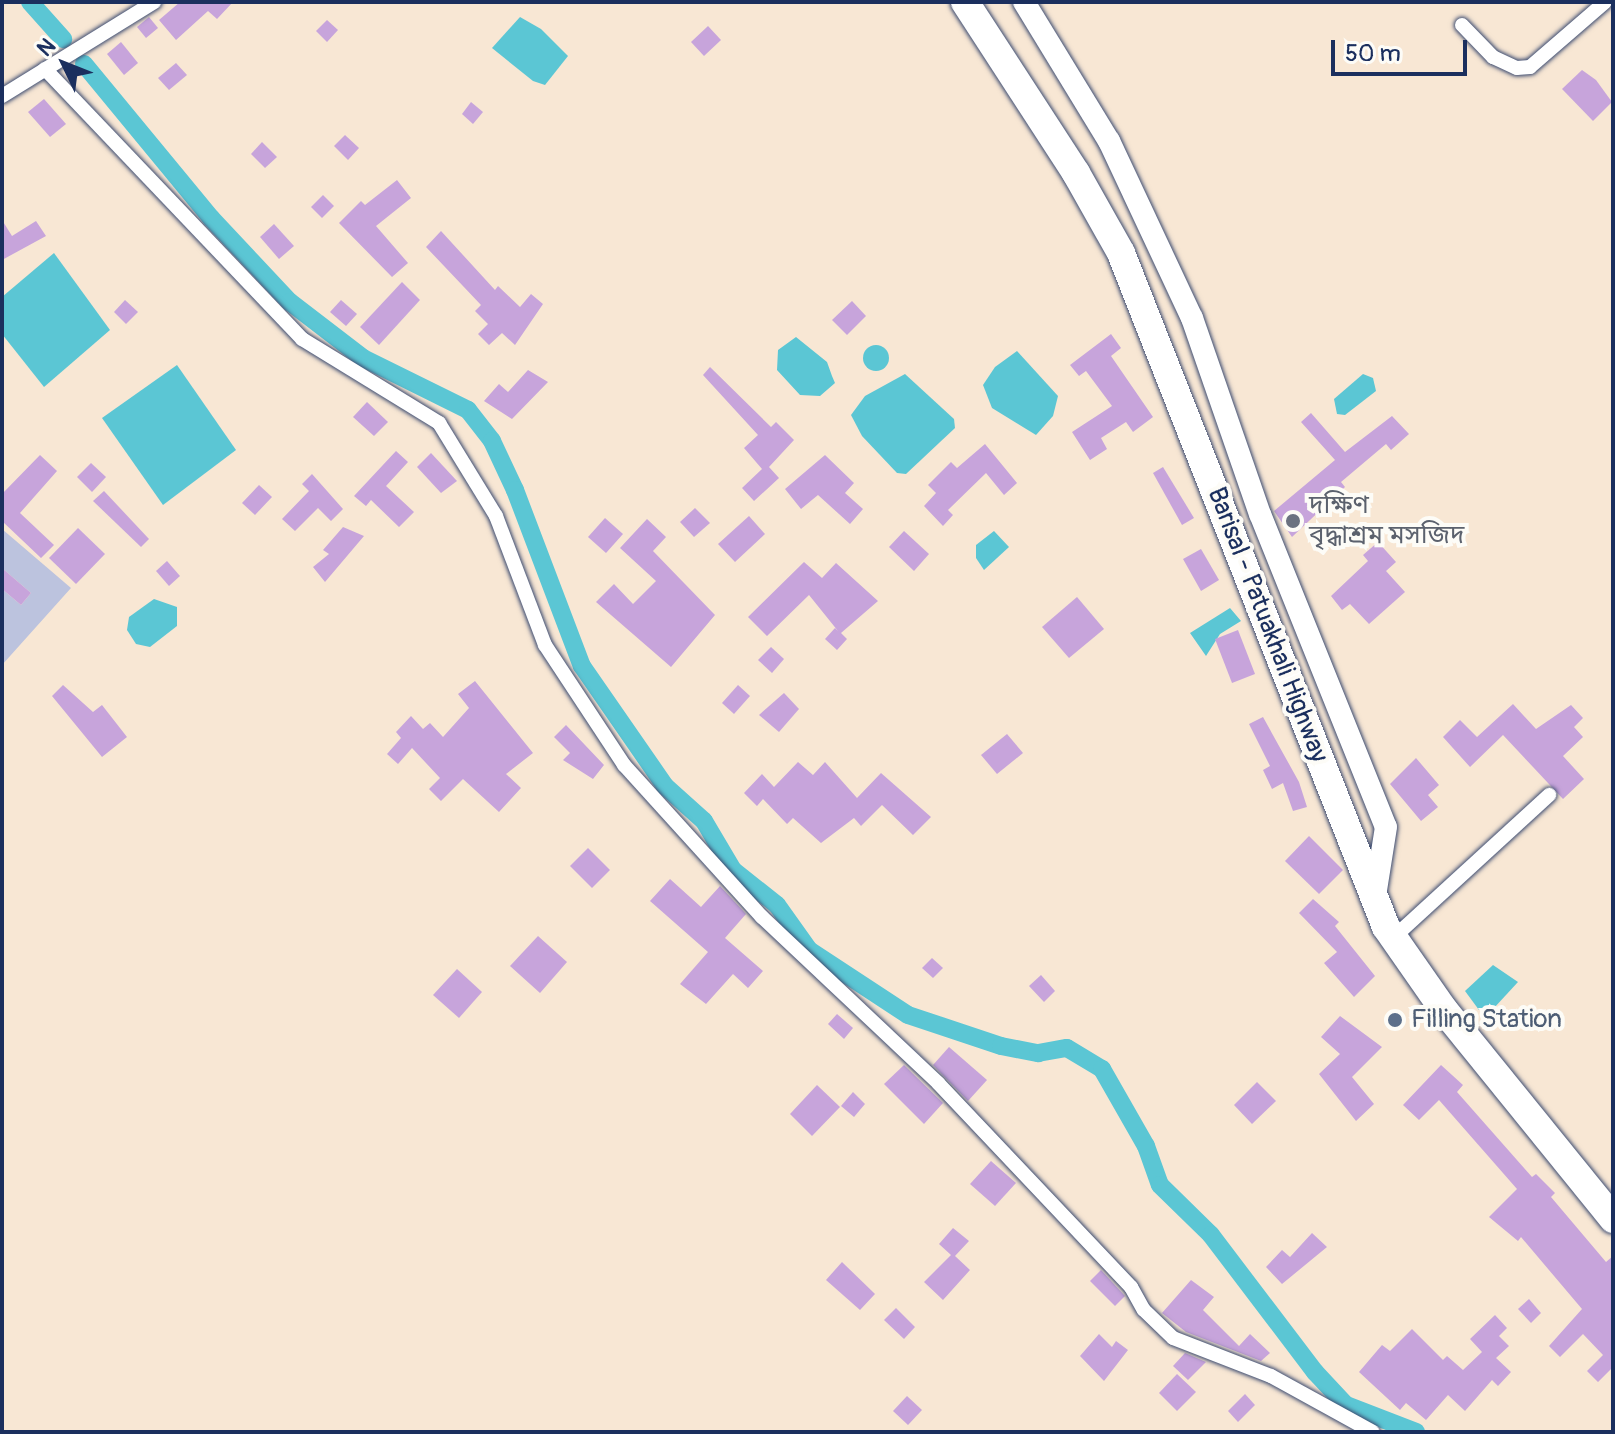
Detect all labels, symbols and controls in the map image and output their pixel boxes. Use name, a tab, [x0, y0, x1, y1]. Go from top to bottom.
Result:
north arrow	[24, 24, 104, 104]
scale bar	[1335, 24, 1471, 74]
text: N	[31, 33, 62, 63]
text: 50 m	[1345, 39, 1401, 68]
street label: Barisal - Patuakhali Highway	[1200, 483, 1334, 767]
place label: দক্ষিণ বৃদ্ধাশ্রম মসজিদ	[1309, 490, 1464, 552]
marker: দক্ষিণ বৃদ্ধাশ্রম মসজিদ	[1284, 512, 1302, 530]
place label: Filling Station	[1411, 1004, 1562, 1036]
marker: Filling Station	[1386, 1011, 1404, 1029]

